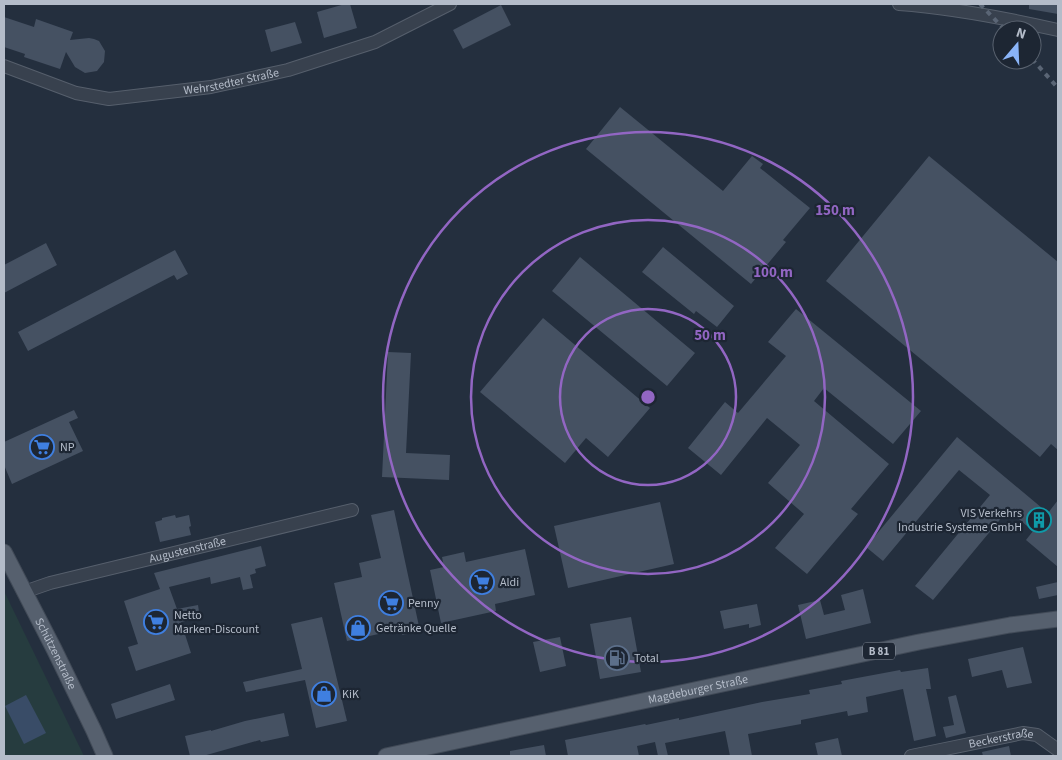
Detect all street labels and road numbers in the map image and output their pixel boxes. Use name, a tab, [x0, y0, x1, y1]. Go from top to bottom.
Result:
street label: Wehrstedter Straße	[183, 64, 281, 99]
street label: Augustenstraße	[147, 533, 228, 568]
street label: Schützenstraße	[30, 615, 80, 693]
road number: B 81	[863, 642, 895, 659]
street label: Magdeburger Straße	[646, 671, 750, 709]
street label: Beckerstraße	[967, 725, 1035, 753]

